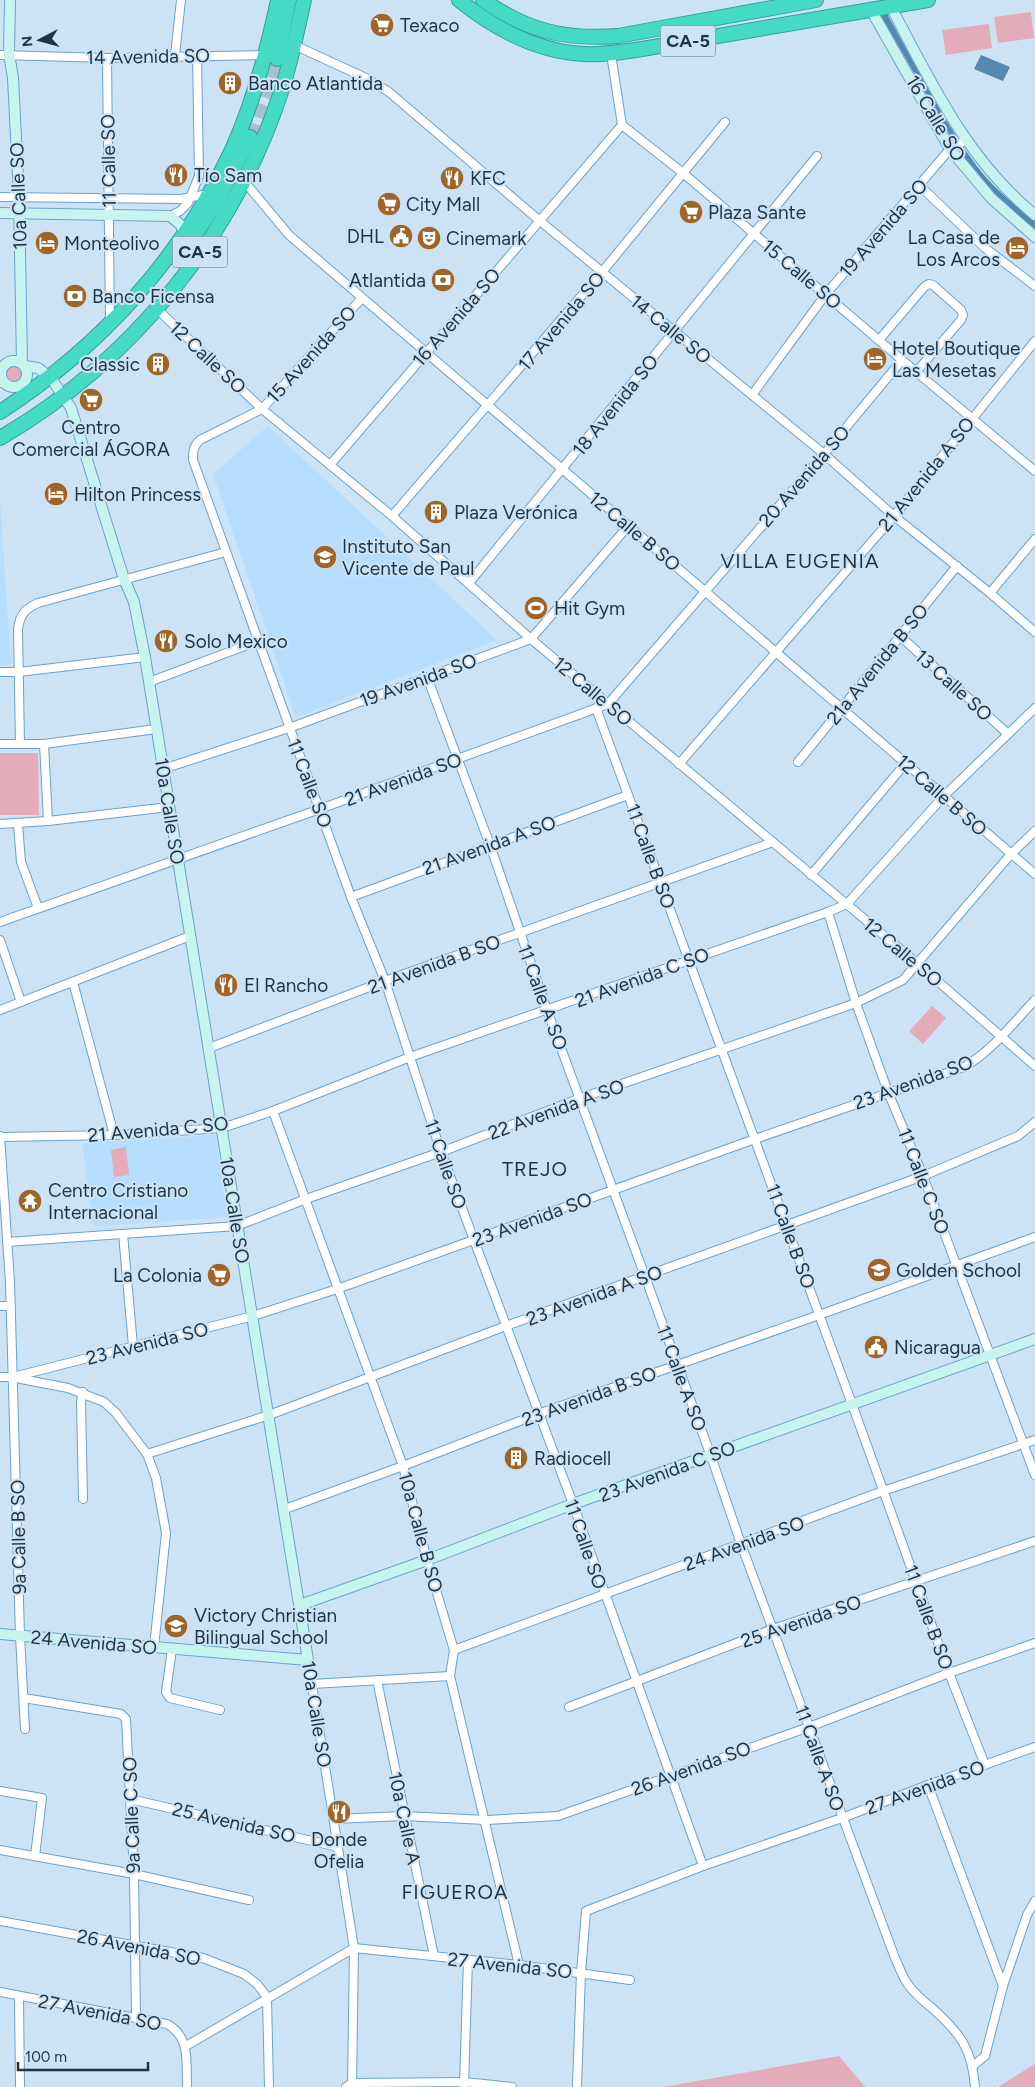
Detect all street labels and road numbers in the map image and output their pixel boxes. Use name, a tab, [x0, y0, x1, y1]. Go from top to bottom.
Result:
road number: CA-5	[660, 26, 716, 56]
street label: 14 Avenida SO	[86, 44, 210, 69]
street label: 16 Calle SO	[901, 71, 970, 166]
street label: 11 Calle SO	[96, 114, 121, 208]
street label: 10a Calle SO	[5, 142, 32, 250]
street label: 19 Avenida SO	[834, 174, 932, 282]
street label: 15 Calle SO	[757, 234, 846, 314]
road number: CA-5	[172, 236, 228, 268]
street label: 16 Avenida SO	[407, 263, 505, 371]
street label: 17 Avenida SO	[513, 267, 610, 376]
street label: 14 Calle SO	[626, 290, 716, 369]
street label: 15 Avenida SO	[262, 301, 361, 408]
street label: 12 Calle SO	[165, 316, 251, 399]
street label: 18 Avenida SO	[567, 350, 663, 461]
street label: 21 Avenida A SO	[873, 413, 979, 536]
street label: 20 Avenida SO	[754, 421, 855, 532]
street label: 12 Calle B SO	[584, 486, 685, 576]
street label: 21a Avenida B SO	[822, 599, 933, 729]
street label: 13 Calle SO	[910, 645, 997, 726]
street label: 19 Avenida SO	[356, 649, 480, 712]
street label: 12 Calle SO	[548, 652, 637, 731]
street label: 11 Calle SO	[282, 735, 337, 831]
street label: 21 Avenida SO	[342, 748, 465, 811]
street label: 12 Calle B SO	[892, 750, 992, 841]
street label: 10a Calle SO	[150, 756, 189, 866]
street label: 11 Calle B SO	[621, 801, 680, 912]
street label: 21 Avenida A SO	[419, 811, 559, 880]
street label: 12 Calle SO	[858, 913, 947, 992]
street label: 21 Avenida B SO	[365, 930, 503, 999]
street label: 11 Calle A SO	[513, 941, 572, 1053]
street label: 21 Avenida C SO	[572, 943, 712, 1012]
street label: 23 Avenida SO	[850, 1050, 976, 1115]
street label: 22 Avenida A SO	[485, 1074, 627, 1145]
street label: 21 Avenida C SO	[87, 1112, 229, 1147]
street label: 11 Calle SO	[419, 1116, 472, 1212]
street label: 11 Calle C SO	[893, 1125, 954, 1238]
street label: 10a Calle SO	[215, 1155, 254, 1265]
street label: 11 Calle B SO	[761, 1181, 820, 1292]
street label: 23 Avenida SO	[469, 1187, 595, 1252]
street label: 23 Avenida A SO	[523, 1260, 665, 1331]
street label: 23 Avenida SO	[84, 1317, 211, 1370]
street label: 11 Calle A SO	[652, 1322, 711, 1434]
street label: 23 Avenida B SO	[519, 1361, 660, 1431]
street label: 23 Avenida C SO	[596, 1436, 739, 1507]
street label: 10a Calle B SO	[393, 1469, 448, 1595]
street label: 9a Calle B SO	[6, 1479, 31, 1595]
street label: 11 Calle SO	[559, 1496, 612, 1592]
street label: 24 Avenida SO	[681, 1511, 808, 1576]
street label: 11 Calle B SO	[899, 1562, 958, 1673]
street label: 25 Avenida SO	[738, 1590, 864, 1653]
street label: 24 Avenida SO	[30, 1626, 158, 1659]
street label: 10a Calle SO	[297, 1659, 336, 1769]
street label: 11 Calle A SO	[790, 1702, 849, 1814]
street label: 26 Avenida SO	[628, 1736, 754, 1801]
street label: 27 Avenida SO	[862, 1755, 988, 1820]
street label: 9a Calle C SO	[118, 1756, 145, 1874]
street label: 10a Calle A	[383, 1770, 426, 1867]
street label: 25 Avenida SO	[170, 1797, 298, 1848]
street label: 26 Avenida SO	[75, 1924, 203, 1971]
street label: 27 Avenida SO	[447, 1948, 573, 1983]
street label: 27 Avenida SO	[36, 1989, 164, 2036]

